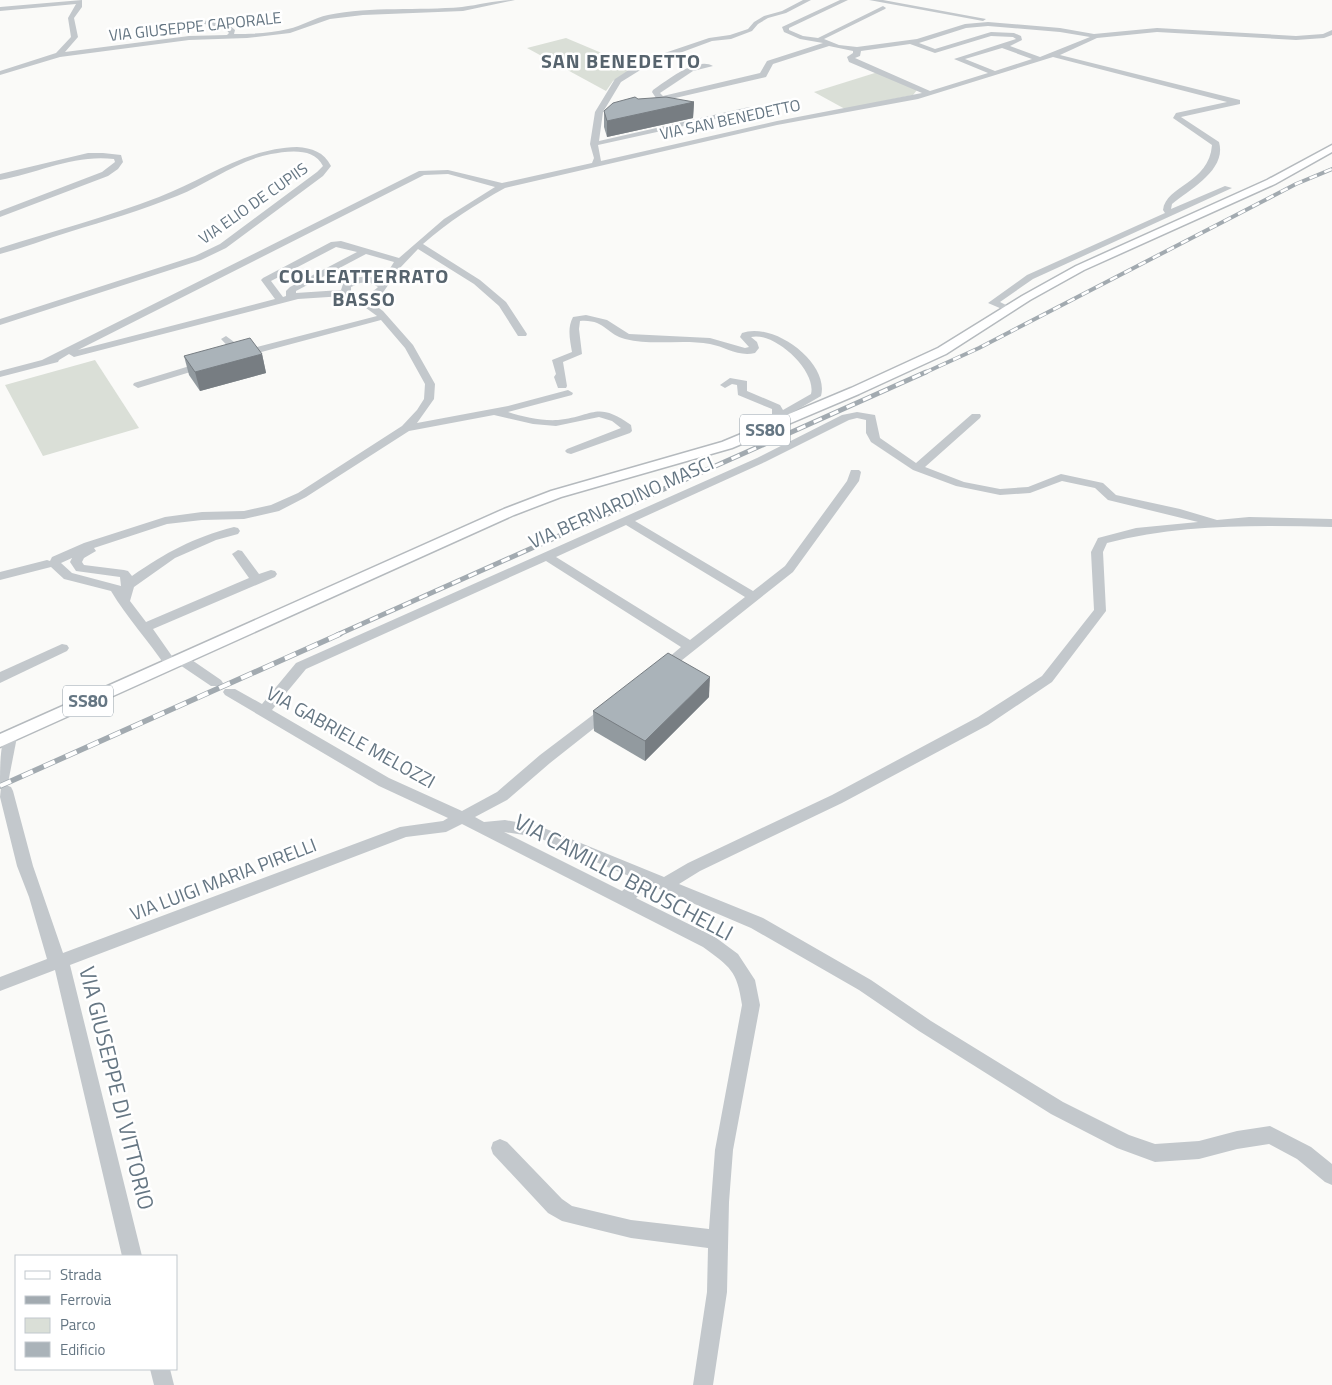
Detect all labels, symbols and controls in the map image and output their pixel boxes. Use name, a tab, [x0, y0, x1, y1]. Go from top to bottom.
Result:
street label: VIA GIUSEPPE CAPORALE	[108, 5, 283, 47]
district label: SAN BENEDETTO	[541, 45, 701, 76]
street label: VIA SAN BENEDETTO	[657, 92, 803, 146]
street label: VIA ELIO DE CUPIIS	[193, 156, 313, 250]
district label: COLLEATTERRATO BASSO	[279, 260, 449, 314]
road number: SS80	[740, 414, 790, 446]
street label: VIA BERNARDINO MASCI	[524, 448, 718, 555]
street label: VIA GABRIELE MELOZZI	[261, 678, 441, 795]
road number: SS80	[63, 686, 113, 716]
street label: VIA CAMILLO BRUSCHELLI	[508, 805, 740, 949]
street label: VIA LUIGI MARIA PIRELLI	[125, 830, 320, 928]
street label: VIA GIUSEPPE DI VITTORIO	[70, 963, 164, 1213]
legend	[15, 1255, 178, 1370]
text: Strada	[60, 1263, 102, 1286]
text: Ferrovia	[60, 1288, 112, 1311]
text: Parco	[60, 1313, 96, 1336]
text: Edificio	[60, 1338, 105, 1361]

